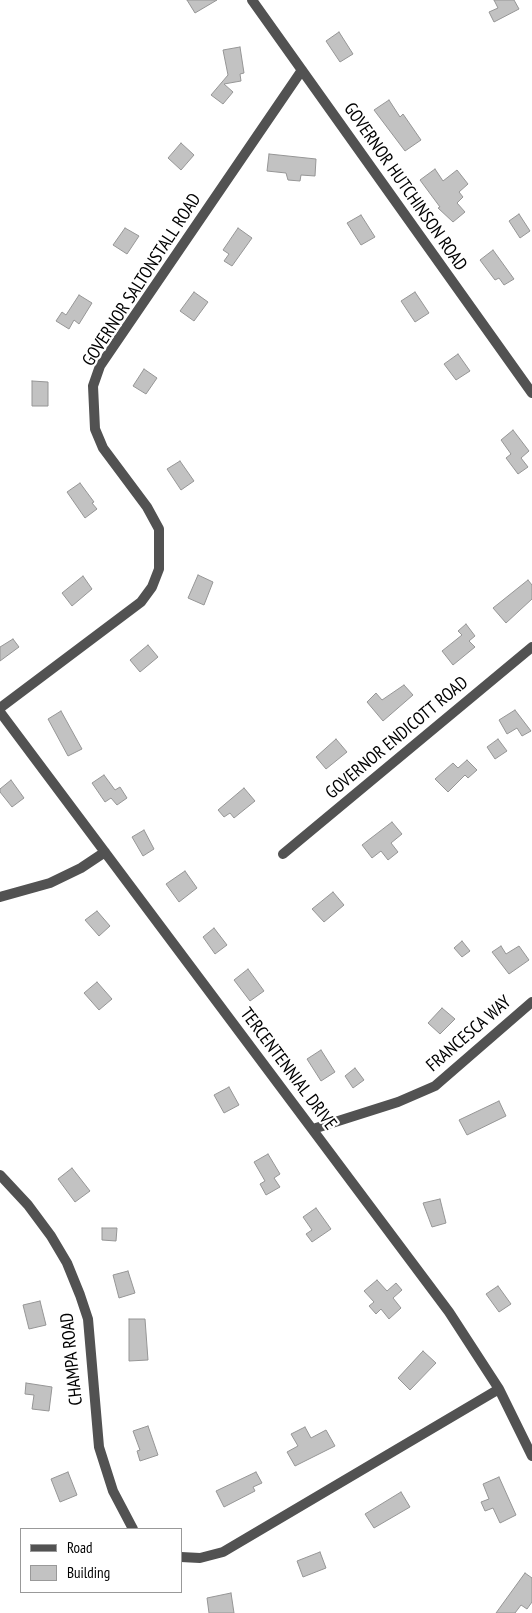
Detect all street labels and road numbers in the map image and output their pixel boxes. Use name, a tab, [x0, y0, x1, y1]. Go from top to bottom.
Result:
street label: GOVERNOR HUTCHINSON ROAD	[339, 99, 471, 275]
street label: GOVERNOR SALTONSTALL ROAD	[78, 190, 206, 370]
street label: GOVERNOR ENDICOTT ROAD	[321, 672, 473, 804]
street label: FRANCESCA WAY	[422, 991, 516, 1077]
street label: TERCENTENNIAL DRIVE	[235, 1004, 341, 1134]
street label: CHAMPA ROAD	[56, 1312, 88, 1406]

